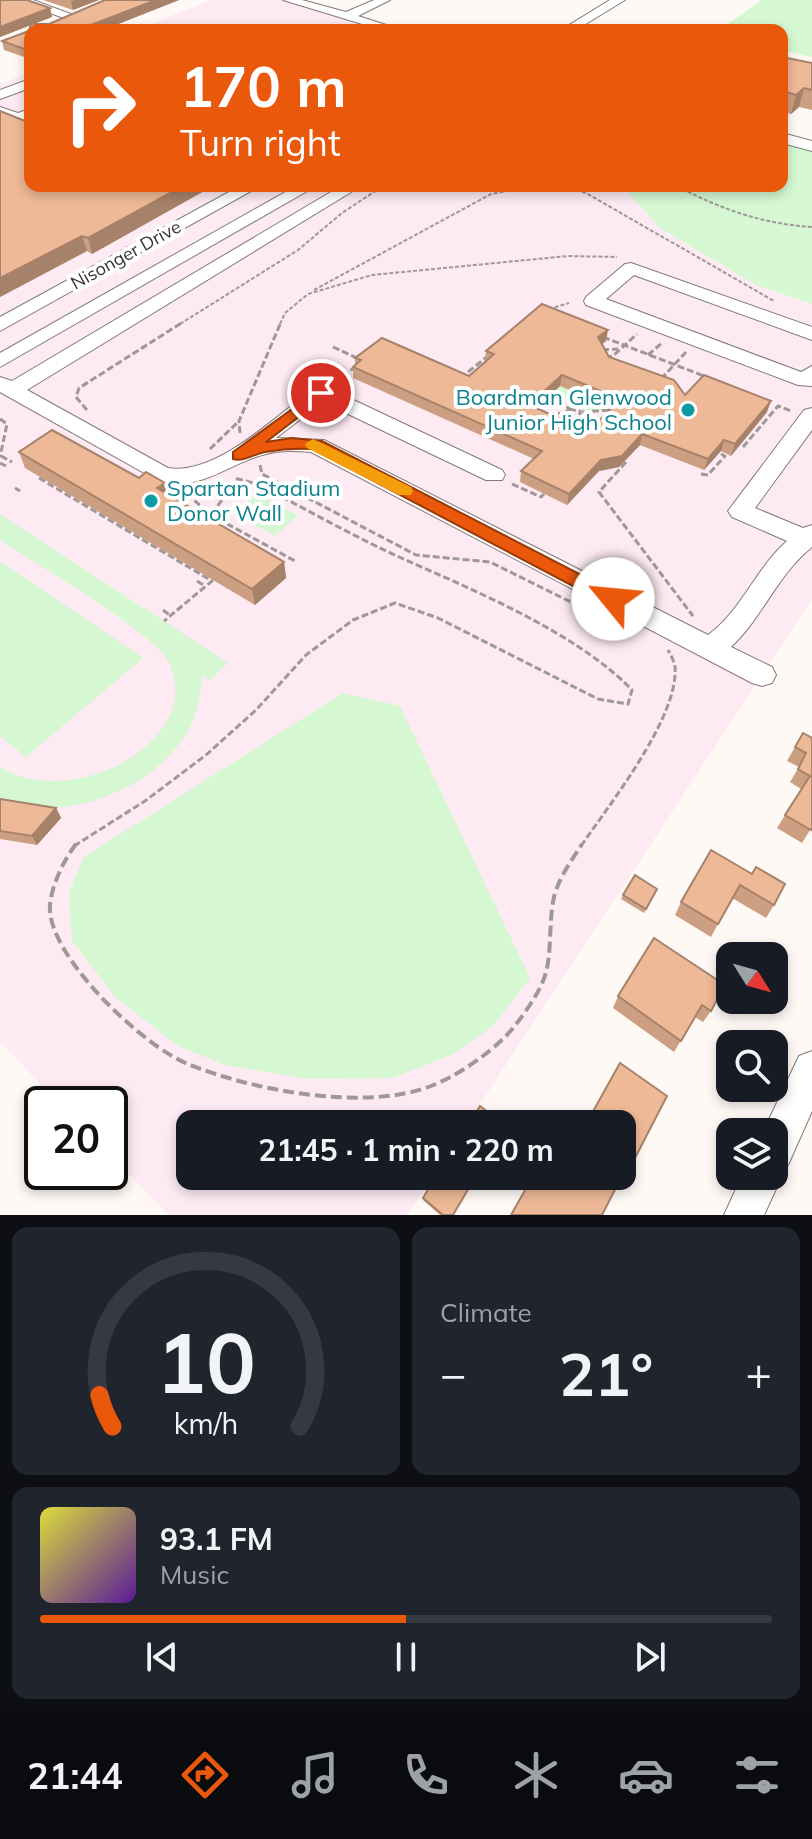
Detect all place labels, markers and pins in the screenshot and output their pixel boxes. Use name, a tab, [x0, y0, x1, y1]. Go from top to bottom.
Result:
pin	[287, 359, 355, 427]
place label: Boardman Glenwood Junior High School	[456, 383, 672, 436]
marker: Boardman Glenwood Junior High School	[679, 401, 697, 419]
place label: Spartan Stadium Donor Wall	[167, 474, 340, 527]
marker: Spartan Stadium Donor Wall	[142, 492, 160, 510]

